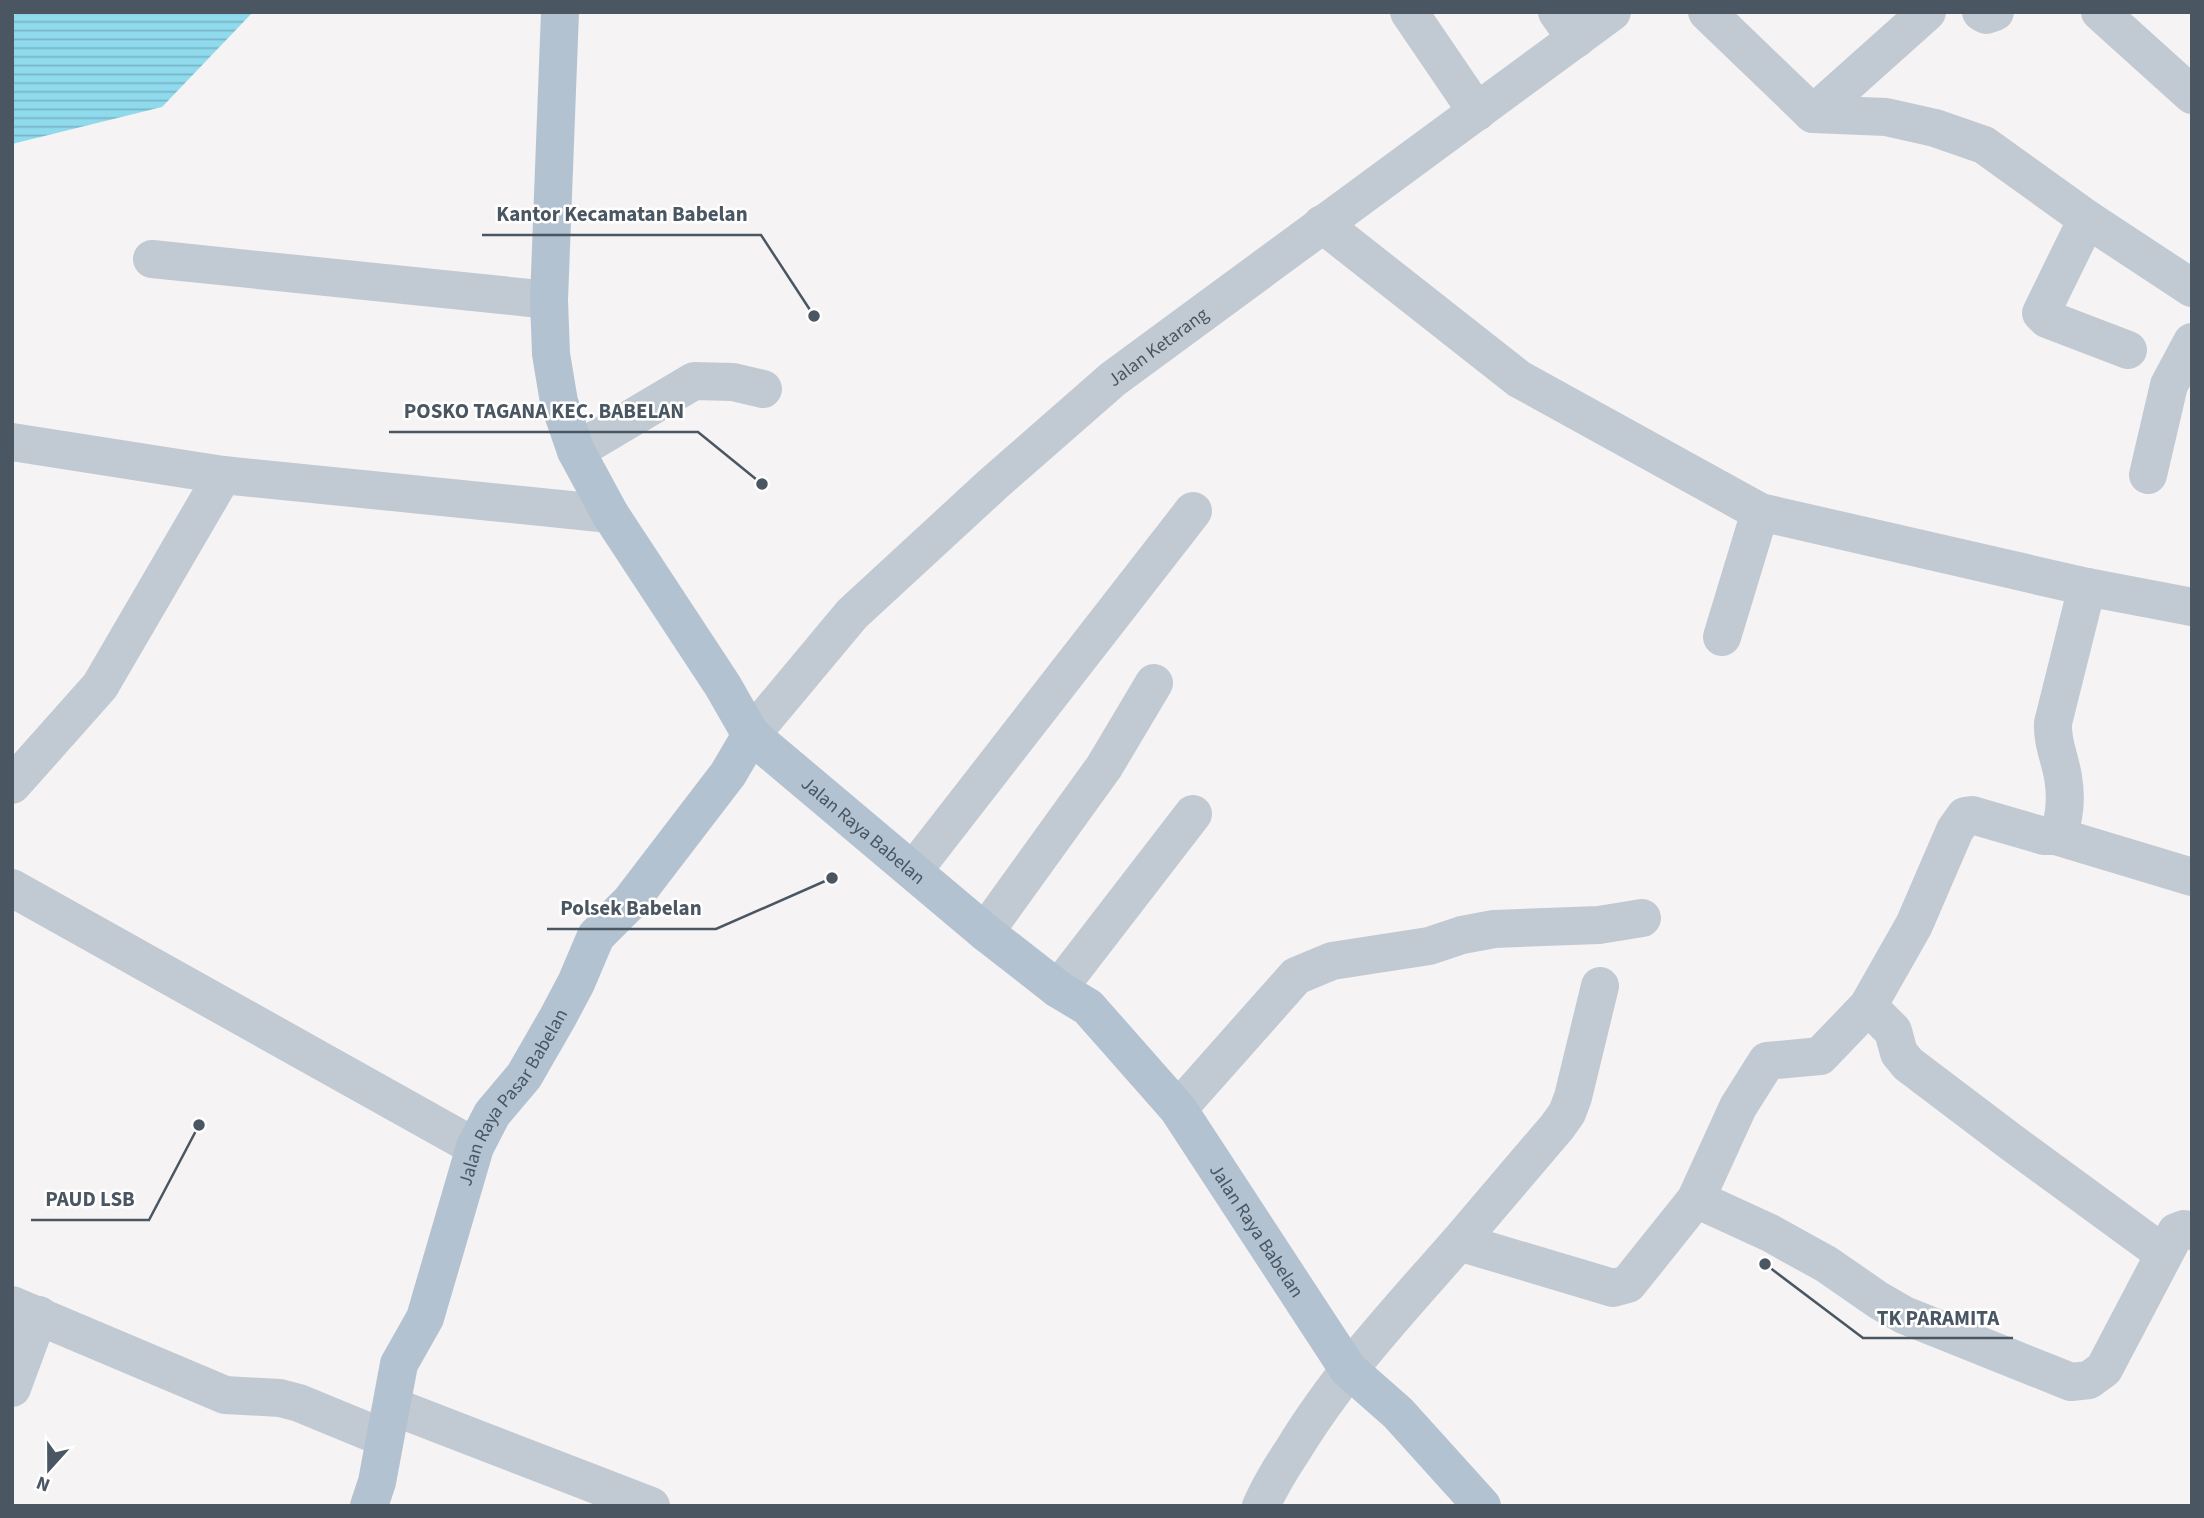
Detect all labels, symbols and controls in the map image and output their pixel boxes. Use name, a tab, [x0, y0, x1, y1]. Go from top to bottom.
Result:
callout: Kantor Kecamatan Babelan	[482, 193, 761, 235]
text: Kantor Kecamatan Babelan	[496, 199, 748, 229]
street label: Jalan Ketarang	[1102, 301, 1214, 394]
callout: POSKO TAGANA KEC. BABELAN	[389, 390, 698, 432]
text: POSKO TAGANA KEC. BABELAN	[404, 396, 684, 426]
street label: Jalan Raya Babelan	[795, 771, 931, 891]
callout: Polsek Babelan	[547, 887, 716, 929]
text: Polsek Babelan	[560, 893, 702, 923]
street label: Jalan Raya Pasar Babelan	[452, 1004, 575, 1189]
street label: Jalan Raya Babelan	[1202, 1159, 1310, 1303]
callout: PAUD LSB	[31, 1178, 149, 1220]
text: PAUD LSB	[45, 1184, 135, 1214]
callout: TK PARAMITA	[1863, 1296, 2013, 1338]
text: TK PARAMITA	[1877, 1303, 2000, 1333]
north arrow	[14, 1434, 84, 1504]
text: N	[33, 1469, 54, 1498]

